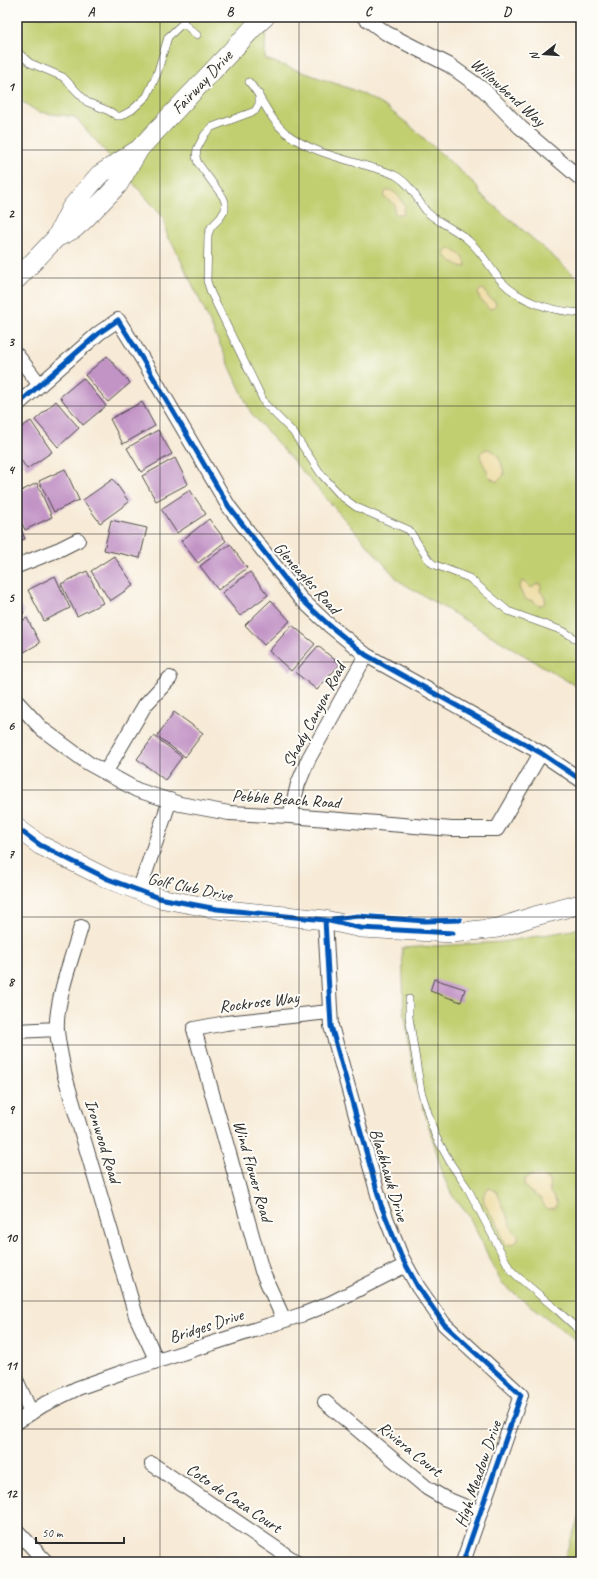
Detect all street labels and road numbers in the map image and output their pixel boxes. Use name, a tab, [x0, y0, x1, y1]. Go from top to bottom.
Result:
street label: Fairway Drive	[167, 44, 238, 118]
street label: Willowbend Way	[466, 53, 550, 132]
street label: Gleneagles Road	[269, 538, 346, 620]
street label: Shady Canyon Road	[278, 657, 351, 771]
street label: Pebble Beach Road	[231, 785, 343, 813]
street label: Golf Club Drive	[146, 868, 235, 906]
street label: Rockrose Way	[218, 987, 301, 1017]
street label: Ironwood Road	[80, 1097, 127, 1189]
street label: Wind Flower Road	[229, 1118, 278, 1226]
street label: Blackhawk Drive	[365, 1126, 413, 1225]
street label: Bridges Drive	[166, 1304, 247, 1348]
street label: Riviera Court	[374, 1417, 448, 1483]
street label: High Meadow Drive	[450, 1417, 507, 1530]
street label: Coto de Caza Court	[183, 1459, 287, 1539]

